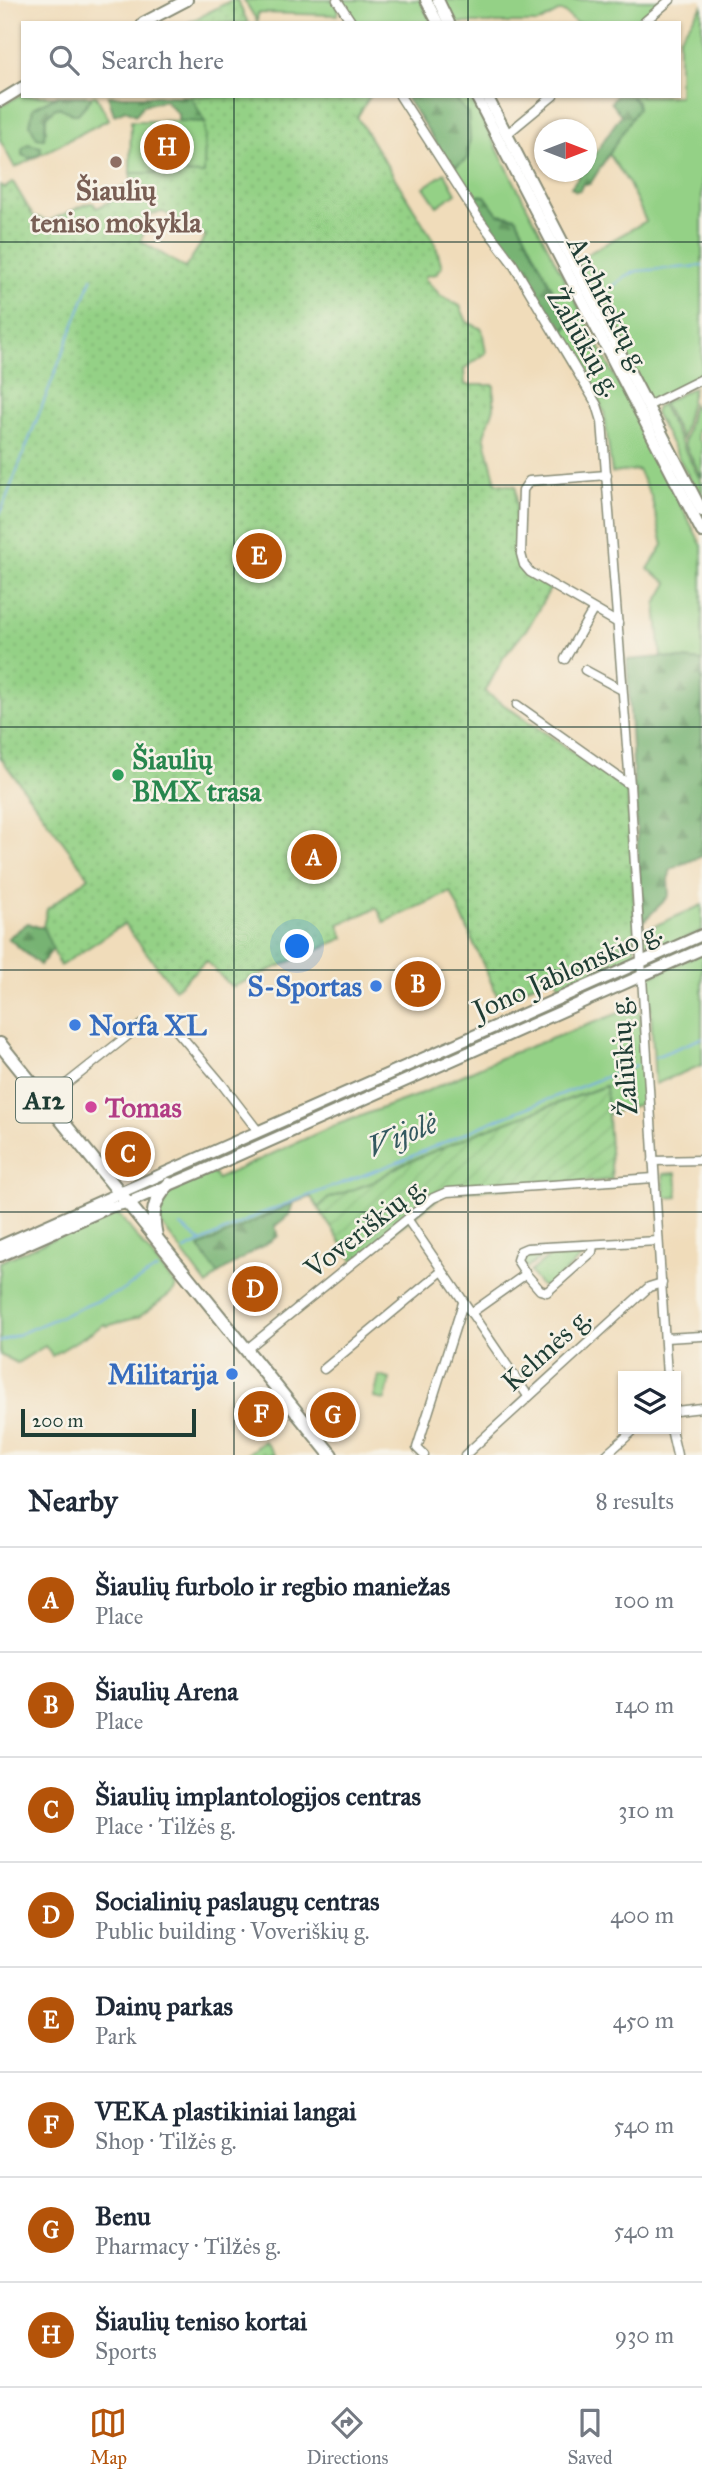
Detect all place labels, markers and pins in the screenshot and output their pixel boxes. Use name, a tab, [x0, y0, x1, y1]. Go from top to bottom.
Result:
pin: H	[144, 121, 190, 173]
marker: Šiaulių teniso mokykla	[108, 154, 124, 170]
place label: Šiaulių teniso mokykla	[30, 173, 203, 240]
pin: E	[236, 530, 282, 582]
place label: Šiaulių BMX trasa	[132, 742, 262, 809]
marker: Šiaulių BMX trasa	[110, 767, 126, 783]
pin: A	[291, 831, 337, 883]
pin: B	[395, 958, 441, 1010]
place label: S-Sportas	[248, 969, 362, 1004]
marker: S-Sportas	[368, 978, 384, 994]
place label: Norfa XL	[89, 1008, 207, 1043]
marker: Norfa XL	[67, 1017, 83, 1033]
place label: Tomas	[105, 1090, 182, 1125]
marker: Tomas	[83, 1099, 99, 1115]
pin: C	[105, 1128, 151, 1180]
pin: D	[232, 1263, 278, 1315]
place label: Militarija	[108, 1357, 219, 1392]
marker: Militarija	[224, 1366, 240, 1382]
pin: F	[238, 1388, 284, 1440]
pin: G	[310, 1389, 356, 1441]

